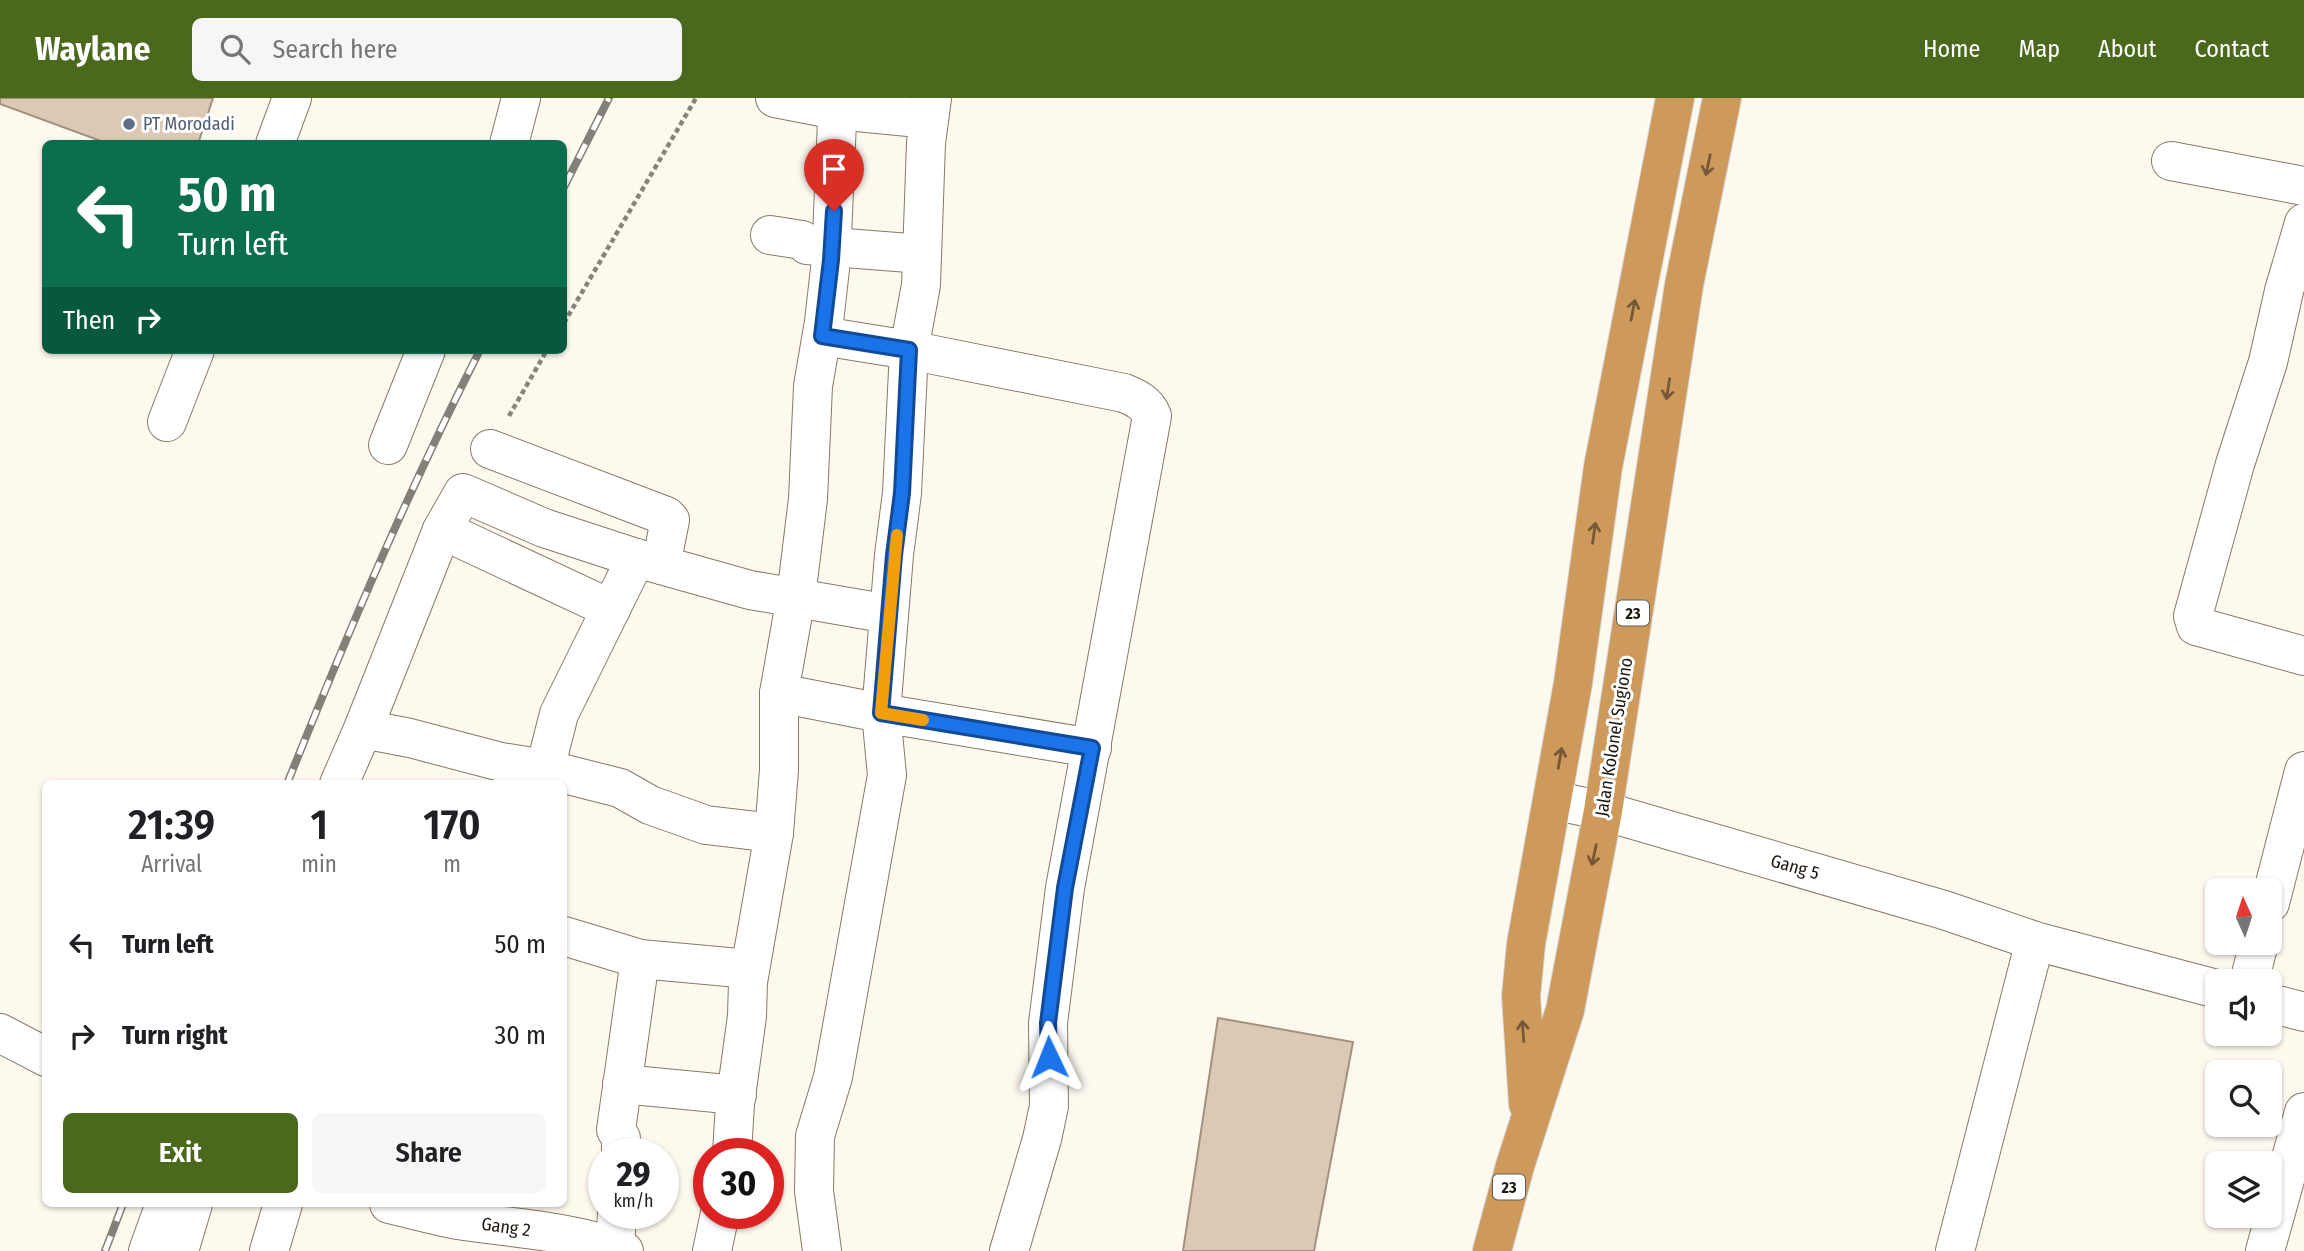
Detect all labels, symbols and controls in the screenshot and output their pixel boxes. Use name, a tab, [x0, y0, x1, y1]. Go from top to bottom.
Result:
search box	[192, 18, 682, 81]
text: Waylane	[35, 29, 150, 69]
icon: search	[216, 30, 254, 68]
text: Search here	[272, 34, 398, 65]
text: Home	[1923, 35, 1980, 63]
text: Map	[2018, 35, 2060, 63]
text: About	[2098, 35, 2156, 63]
text: Contact	[2194, 35, 2269, 63]
place label: PT Morodadi	[143, 113, 235, 135]
marker: PT Morodadi	[121, 116, 137, 132]
pin	[804, 139, 864, 211]
icon: arrive	[815, 150, 853, 188]
one-way arrow	[1701, 153, 1715, 176]
text: 50 m	[178, 165, 276, 224]
icon: left	[63, 168, 154, 259]
text: Turn left	[178, 225, 288, 263]
one-way arrow	[1627, 299, 1641, 321]
icon: right	[129, 301, 167, 339]
text: Then	[63, 305, 115, 336]
one-way arrow	[1661, 377, 1674, 400]
one-way arrow	[1587, 523, 1600, 545]
road number: 23	[1617, 600, 1649, 626]
street label: Jalan Kolonel Sugiono	[1591, 656, 1637, 818]
one-way arrow	[1554, 748, 1567, 770]
text: 21:39	[128, 800, 215, 850]
text: 1	[310, 800, 328, 850]
text: 170	[423, 800, 481, 850]
one-way arrow	[1587, 843, 1601, 866]
text: Arrival	[141, 850, 202, 878]
text: min	[301, 850, 337, 878]
text: m	[443, 850, 461, 878]
street label: Gang 5	[1768, 850, 1822, 884]
north arrow	[2205, 878, 2282, 956]
map controls	[2205, 878, 2282, 1228]
icon: left	[63, 926, 101, 964]
text: Turn left	[122, 929, 214, 960]
text: 50 m	[494, 929, 546, 960]
button: sound	[2205, 969, 2282, 1046]
icon: right	[63, 1017, 101, 1055]
text: Turn right	[122, 1020, 228, 1051]
text: 30 m	[495, 1020, 546, 1051]
position arrow	[1012, 1020, 1086, 1094]
one-way arrow	[1516, 1021, 1529, 1043]
button: search	[2205, 1060, 2282, 1137]
button: Exit	[63, 1113, 298, 1193]
button: Share	[312, 1113, 546, 1193]
speed limit sign: 30	[693, 1138, 784, 1229]
button: layers	[2205, 1151, 2282, 1228]
text: 29	[616, 1153, 651, 1195]
road number: 23	[1493, 1175, 1525, 1200]
text: km/h	[613, 1190, 654, 1212]
street label: Gang 2	[480, 1213, 532, 1241]

